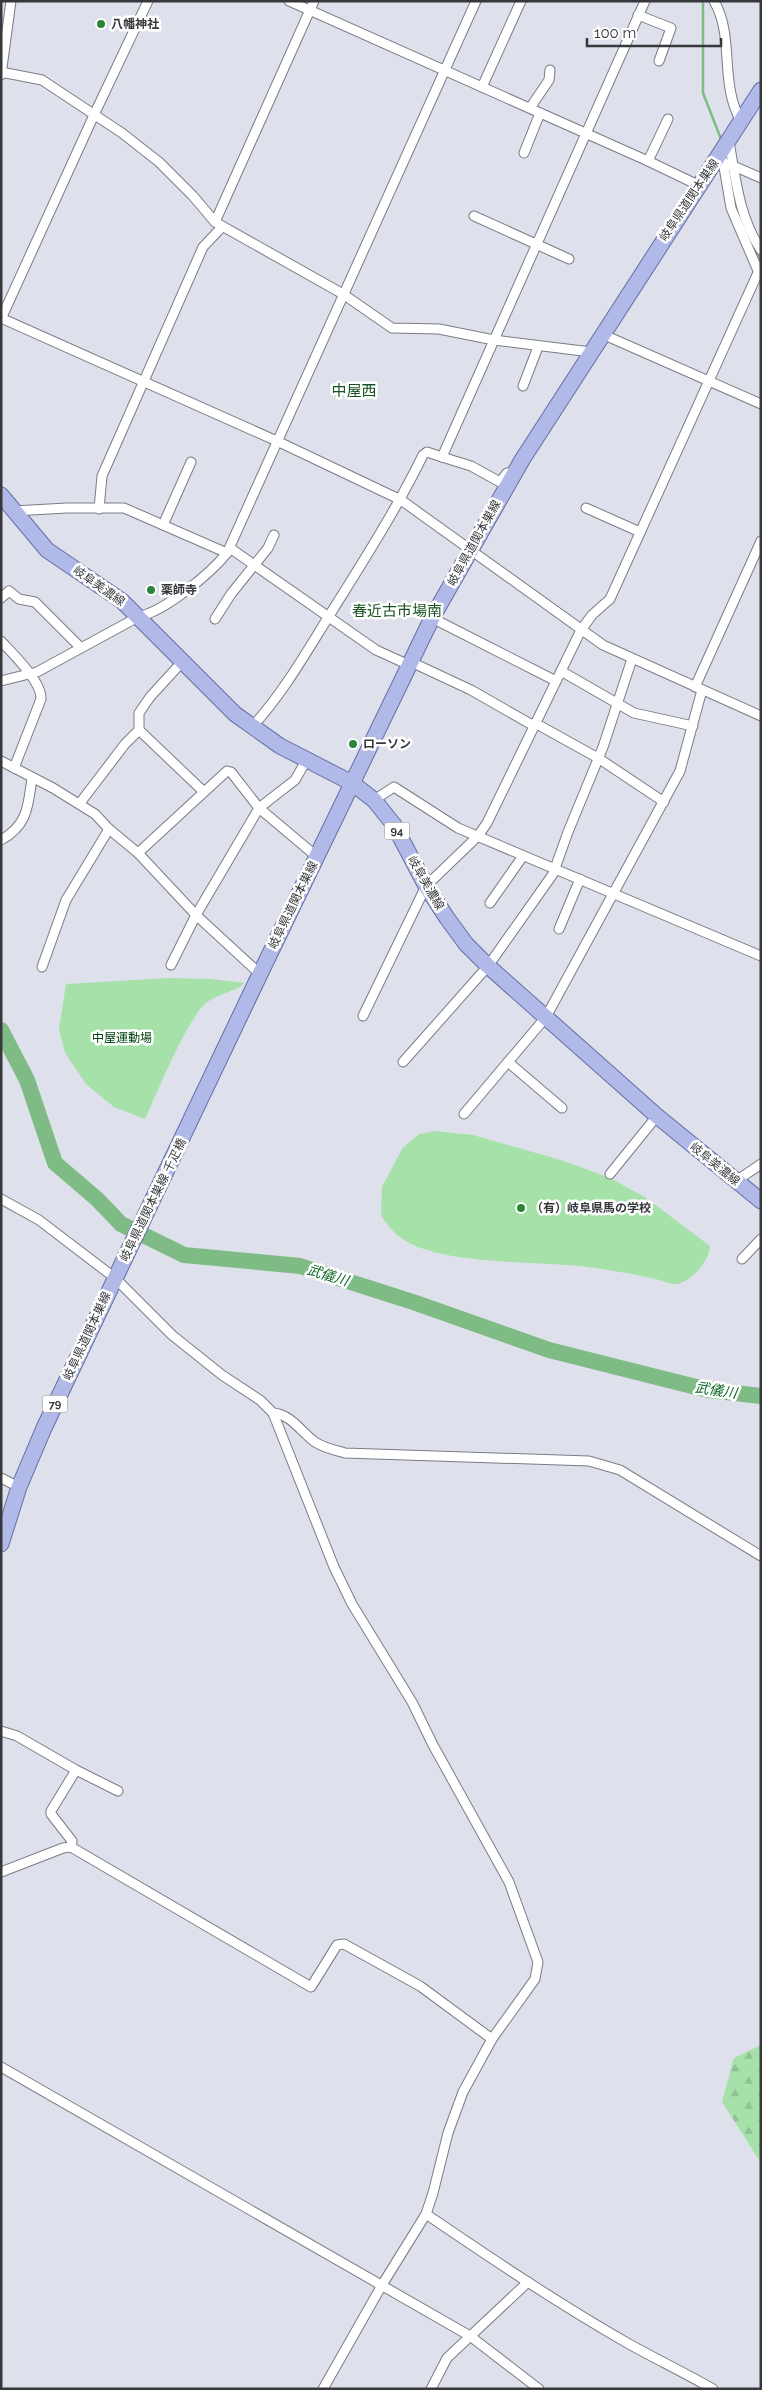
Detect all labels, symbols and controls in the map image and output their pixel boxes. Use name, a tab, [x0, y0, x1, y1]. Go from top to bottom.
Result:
scale bar	[587, 15, 721, 47]
place label: 八幡神社	[111, 17, 159, 31]
marker: 八幡神社	[95, 18, 107, 30]
text: 100 m	[594, 24, 636, 42]
street label: 岐阜県道関本巣線	[656, 156, 722, 244]
district label: 中屋西	[331, 382, 377, 400]
street label: 岐阜県道関本巣線	[445, 498, 503, 588]
street label: 岐阜美濃線	[70, 563, 128, 609]
place label: 薬師寺	[161, 583, 197, 597]
marker: 薬師寺	[145, 584, 157, 596]
district label: 春近古市場南	[352, 602, 442, 620]
place label: ローソン	[363, 737, 411, 751]
marker: ローソン	[347, 738, 359, 750]
road number: 94	[384, 822, 410, 839]
street label: 岐阜美濃線	[405, 854, 447, 912]
street label: 岐阜県道関本巣線	[266, 859, 320, 951]
park label: 中屋運動場	[92, 1031, 152, 1045]
street label: 岐阜県道関本巣線 千疋橋	[117, 1136, 189, 1264]
street label: 岐阜美濃線	[687, 1140, 743, 1188]
place label: （有）岐阜県馬の学校	[531, 1201, 651, 1215]
marker: （有）岐阜県馬の学校	[515, 1202, 527, 1214]
water label: 武儀川	[306, 1261, 352, 1289]
street label: 岐阜県道関本巣線	[60, 1290, 114, 1382]
water label: 武儀川	[694, 1379, 740, 1401]
road number: 79	[42, 1396, 68, 1412]

